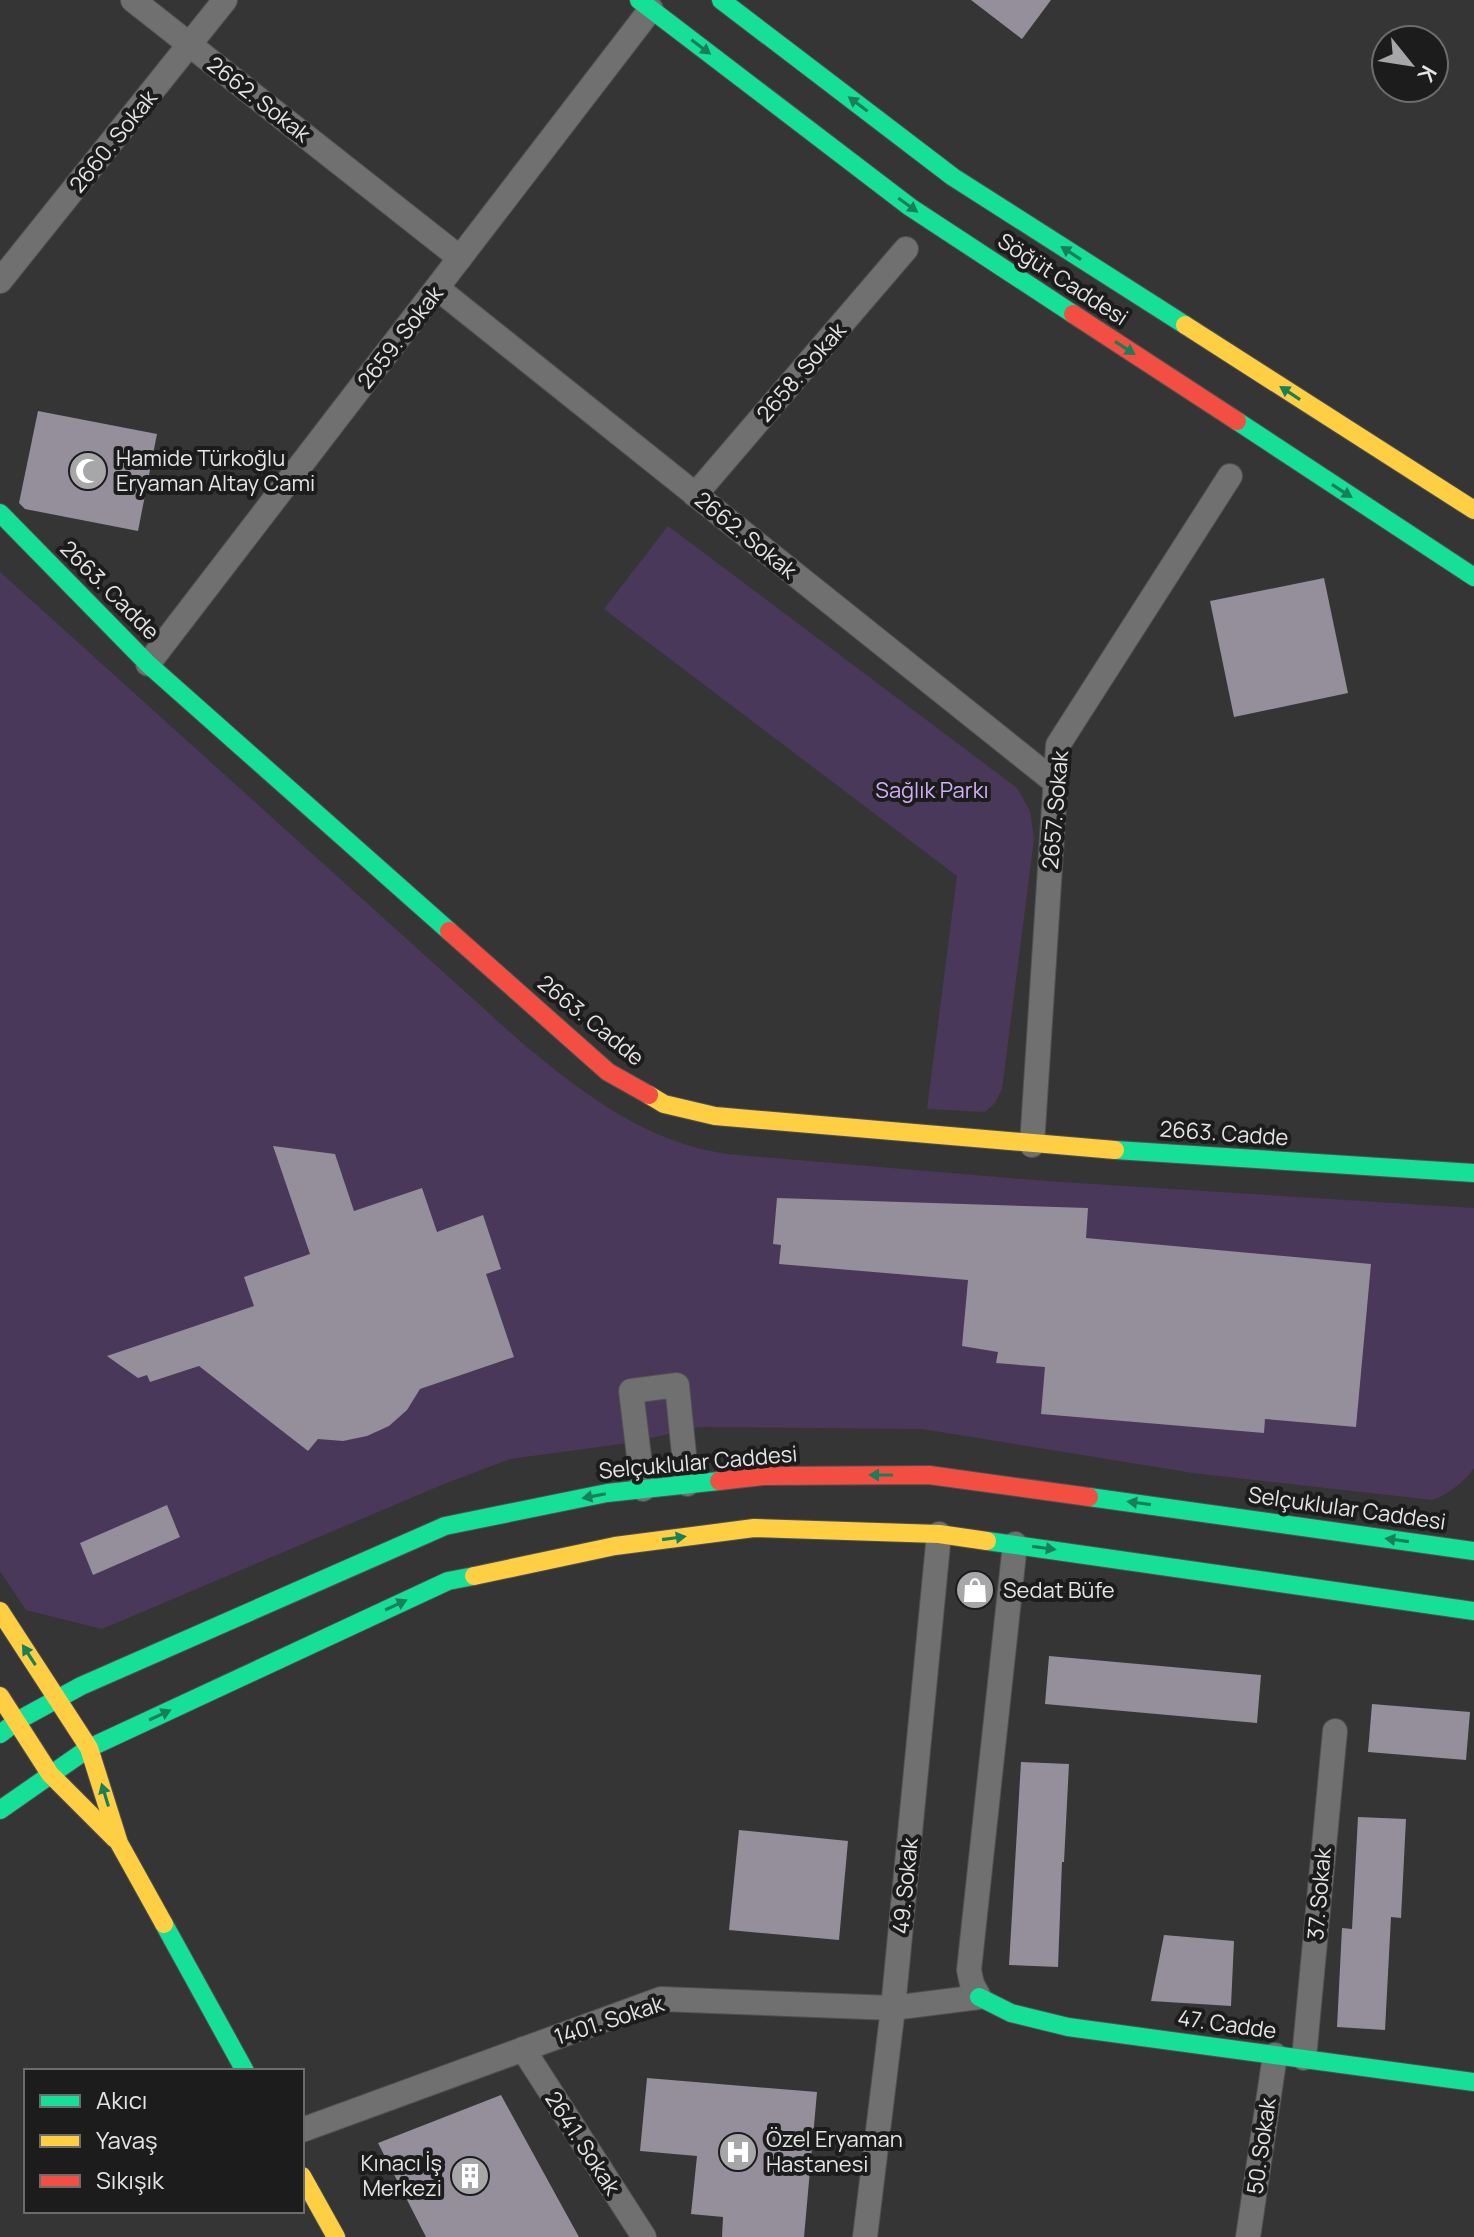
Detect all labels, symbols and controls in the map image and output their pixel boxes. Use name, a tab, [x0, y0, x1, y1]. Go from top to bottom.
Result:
north arrow	[1370, 24, 1450, 104]
one-way arrow	[691, 39, 711, 55]
street label: 2662. Sokak	[201, 49, 318, 149]
text: K	[1410, 60, 1444, 88]
street label: 2660. Sokak	[62, 83, 164, 199]
one-way arrow	[848, 97, 868, 113]
one-way arrow	[897, 197, 918, 212]
street label: Söğüt Caddesi	[992, 226, 1134, 332]
one-way arrow	[1060, 246, 1082, 260]
street label: 2659. Sokak	[350, 279, 450, 395]
street label: 2658. Sokak	[750, 315, 853, 428]
one-way arrow	[1114, 341, 1136, 355]
one-way arrow	[1279, 386, 1301, 400]
place label: Hamide Türkoğlu Eryaman Altay Cami	[116, 443, 315, 498]
mosque icon: Hamide Türkoğlu Eryaman Altay Cami	[67, 450, 109, 492]
one-way arrow	[1331, 483, 1353, 498]
street label: 2662. Sokak	[689, 485, 804, 586]
street label: 2663. Cadde	[54, 534, 166, 646]
street label: 2657. Sokak	[1035, 748, 1075, 871]
park label: Sağlık Parkı	[875, 775, 989, 805]
street label: 2663. Cadde	[531, 968, 651, 1072]
street label: 2663. Cadde	[1159, 1114, 1289, 1152]
street label: Selçuklular Caddesi	[597, 1438, 799, 1486]
one-way arrow	[868, 1469, 893, 1481]
street label: Selçuklular Caddesi	[1246, 1479, 1448, 1537]
one-way arrow	[582, 1490, 607, 1502]
one-way arrow	[1126, 1497, 1151, 1510]
one-way arrow	[662, 1532, 687, 1545]
one-way arrow	[1384, 1533, 1409, 1546]
one-way arrow	[1032, 1542, 1057, 1555]
shop icon: Sedat Büfe	[954, 1569, 996, 1611]
place label: Sedat Büfe	[1003, 1575, 1115, 1605]
one-way arrow	[384, 1599, 407, 1612]
one-way arrow	[22, 1644, 36, 1666]
one-way arrow	[148, 1708, 171, 1722]
one-way arrow	[98, 1783, 111, 1807]
street label: 49. Sokak	[885, 1835, 925, 1936]
street label: 37. Sokak	[1300, 1846, 1338, 1941]
street label: 1401. Sokak	[550, 1988, 669, 2052]
street label: 47. Cadde	[1176, 2002, 1278, 2046]
legend	[24, 2069, 304, 2213]
text: Akıcı	[96, 2083, 147, 2116]
street label: 2641. Sokak	[538, 2086, 628, 2201]
street label: 50. Sokak	[1239, 2095, 1283, 2196]
text: Yavaş	[96, 2123, 158, 2156]
place label: Özel Eryaman Hastanesi	[766, 2124, 903, 2179]
hospital icon: Özel Eryaman Hastanesi	[717, 2131, 759, 2173]
place label: Kınacı İş Merkezi	[360, 2148, 442, 2203]
building icon: Kınacı İş Merkezi	[449, 2155, 491, 2197]
text: Sıkışık	[96, 2163, 165, 2196]

